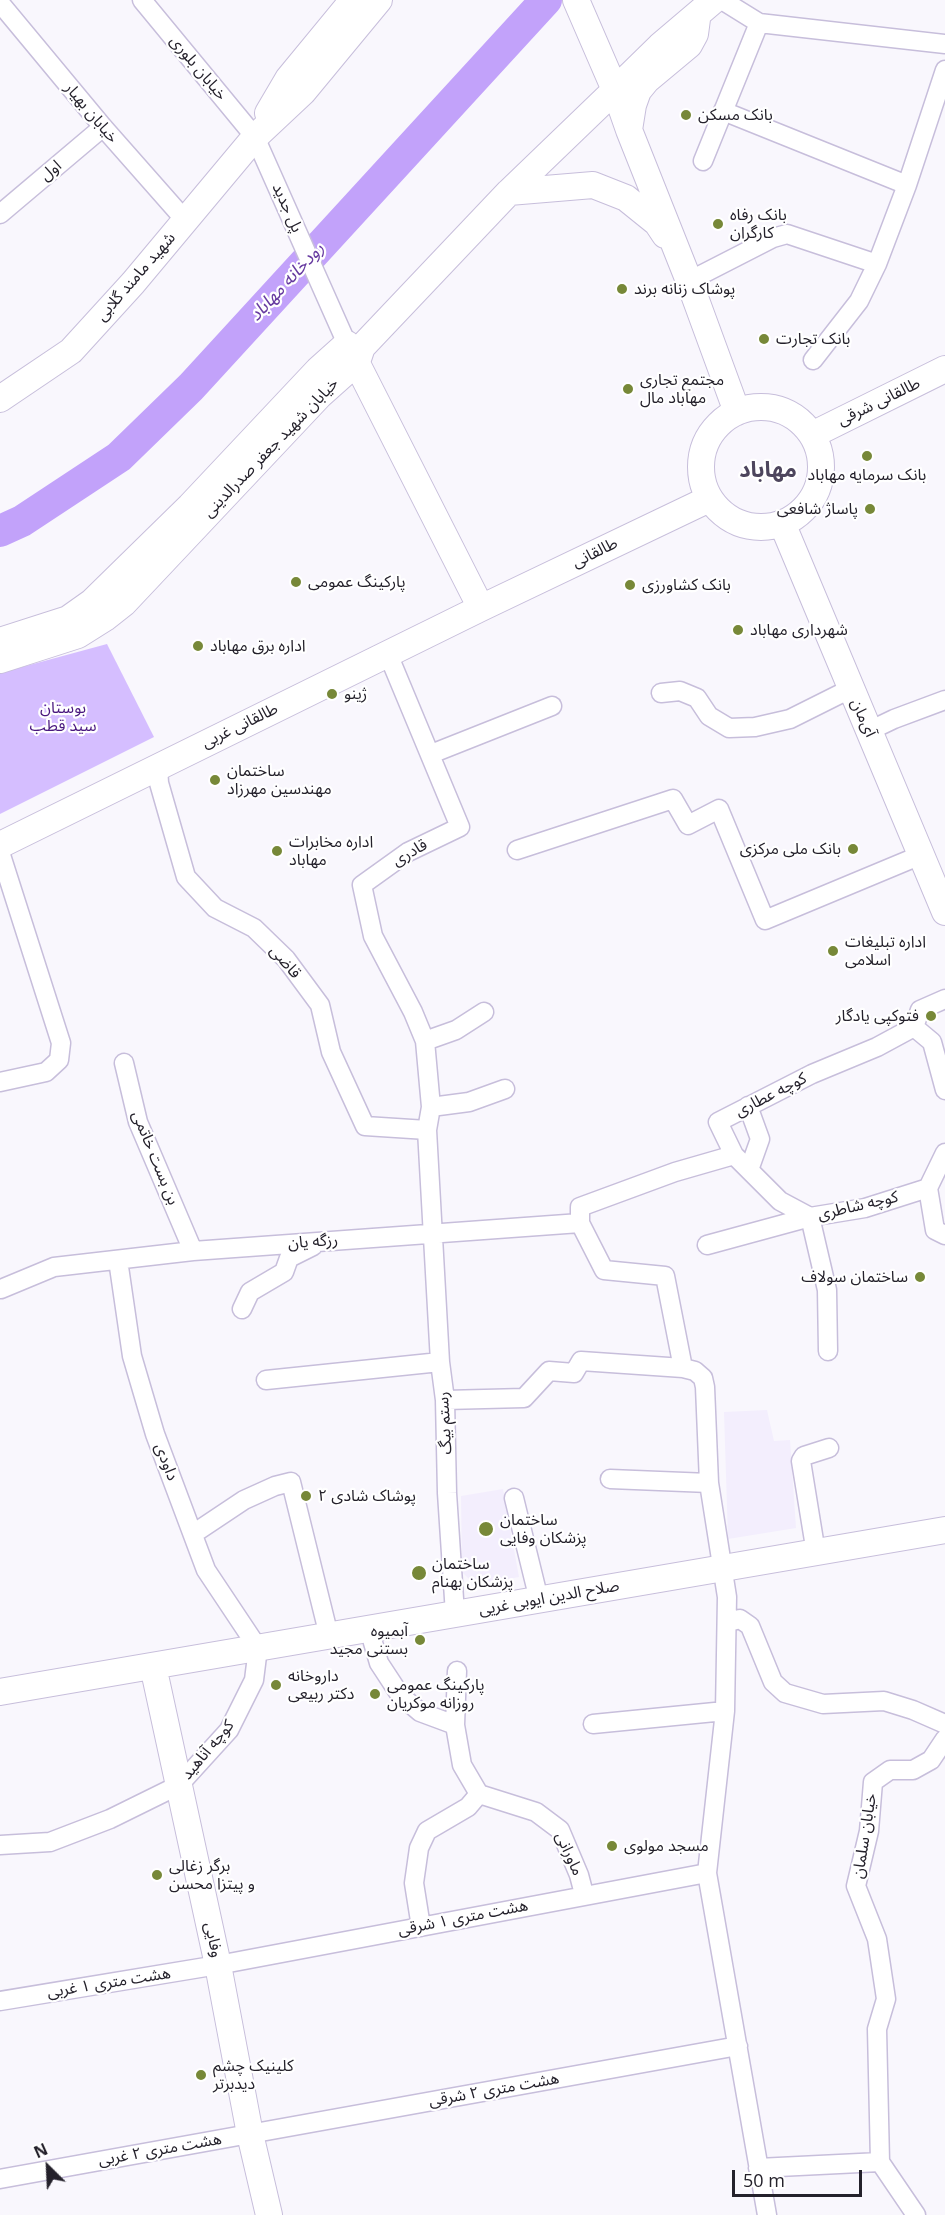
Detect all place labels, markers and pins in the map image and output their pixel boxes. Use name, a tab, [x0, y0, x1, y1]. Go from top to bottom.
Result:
place label: بانک مسکن	[698, 105, 773, 125]
marker: بانک مسکن	[679, 108, 693, 122]
place label: بانک رفاه کارگران	[730, 205, 787, 243]
marker: بانک رفاه کارگران	[711, 217, 725, 231]
place label: پوشاک زنانه برند	[634, 279, 735, 299]
marker: پوشاک زنانه برند	[615, 282, 629, 296]
place label: بانک تجارت	[776, 329, 850, 349]
marker: بانک تجارت	[757, 332, 771, 346]
place label: مجتمع تجاری مهاباد مال	[640, 370, 724, 408]
marker: مجتمع تجاری مهاباد مال	[621, 382, 635, 396]
marker: بانک سرمایه مهاباد	[860, 449, 874, 463]
place label: بانک سرمایه مهاباد	[808, 465, 926, 485]
place label: پاساژ شافعی	[777, 499, 858, 519]
marker: پاساژ شافعی	[863, 502, 877, 516]
place label: پارکینگ عمومی	[308, 572, 406, 592]
marker: پارکینگ عمومی	[289, 575, 303, 589]
place label: بانک کشاورزی	[642, 575, 731, 595]
marker: بانک کشاورزی	[623, 578, 637, 592]
place label: شهرداری مهاباد	[750, 620, 848, 640]
marker: شهرداری مهاباد	[731, 623, 745, 637]
place label: اداره برق مهاباد	[210, 636, 306, 656]
marker: اداره برق مهاباد	[191, 639, 205, 653]
place label: ژینو	[344, 684, 367, 704]
marker: ژینو	[325, 687, 339, 701]
place label: ساختمان مهندسین مهرزاد	[227, 761, 332, 799]
marker: ساختمان مهندسین مهرزاد	[208, 773, 222, 787]
place label: اداره مخابرات مهاباد	[289, 832, 373, 870]
place label: بانک ملی مرکزی	[740, 839, 841, 859]
marker: بانک ملی مرکزی	[846, 842, 860, 856]
marker: اداره مخابرات مهاباد	[270, 844, 284, 858]
place label: اداره تبلیغات اسلامی	[845, 932, 926, 970]
marker: اداره تبلیغات اسلامی	[826, 944, 840, 958]
place label: فتوکپی یادگار	[836, 1006, 919, 1026]
marker: فتوکپی یادگار	[924, 1009, 938, 1023]
place label: ساختمان سولاف	[801, 1267, 908, 1287]
marker: ساختمان سولاف	[913, 1270, 927, 1284]
place label: پوشاک شادی ۲	[318, 1486, 416, 1506]
marker: پوشاک شادی ۲	[299, 1489, 313, 1503]
place label: ساختمان پزشکان وفایی	[500, 1510, 587, 1548]
marker: ساختمان پزشکان وفایی	[477, 1520, 495, 1538]
place label: ساختمان پزشکان بهنام	[432, 1554, 513, 1592]
marker: ساختمان پزشکان بهنام	[410, 1564, 428, 1582]
place label: آبمیوه بستنی مجید	[330, 1621, 408, 1659]
marker: آبمیوه بستنی مجید	[413, 1633, 427, 1647]
place label: داروخانه دکتر ربیعی	[288, 1666, 354, 1704]
place label: پارکینگ عمومی روزانه موکریان	[387, 1675, 485, 1713]
marker: داروخانه دکتر ربیعی	[269, 1678, 283, 1692]
marker: پارکینگ عمومی روزانه موکریان	[368, 1687, 382, 1701]
place label: مسجد مولوی	[624, 1836, 709, 1856]
marker: مسجد مولوی	[605, 1839, 619, 1853]
place label: برگر زغالی و پیتزا محسن	[169, 1856, 255, 1894]
marker: برگر زغالی و پیتزا محسن	[150, 1868, 164, 1882]
place label: کلینیک چشم دیدبرتر	[213, 2056, 294, 2094]
marker: کلینیک چشم دیدبرتر	[194, 2068, 208, 2082]

